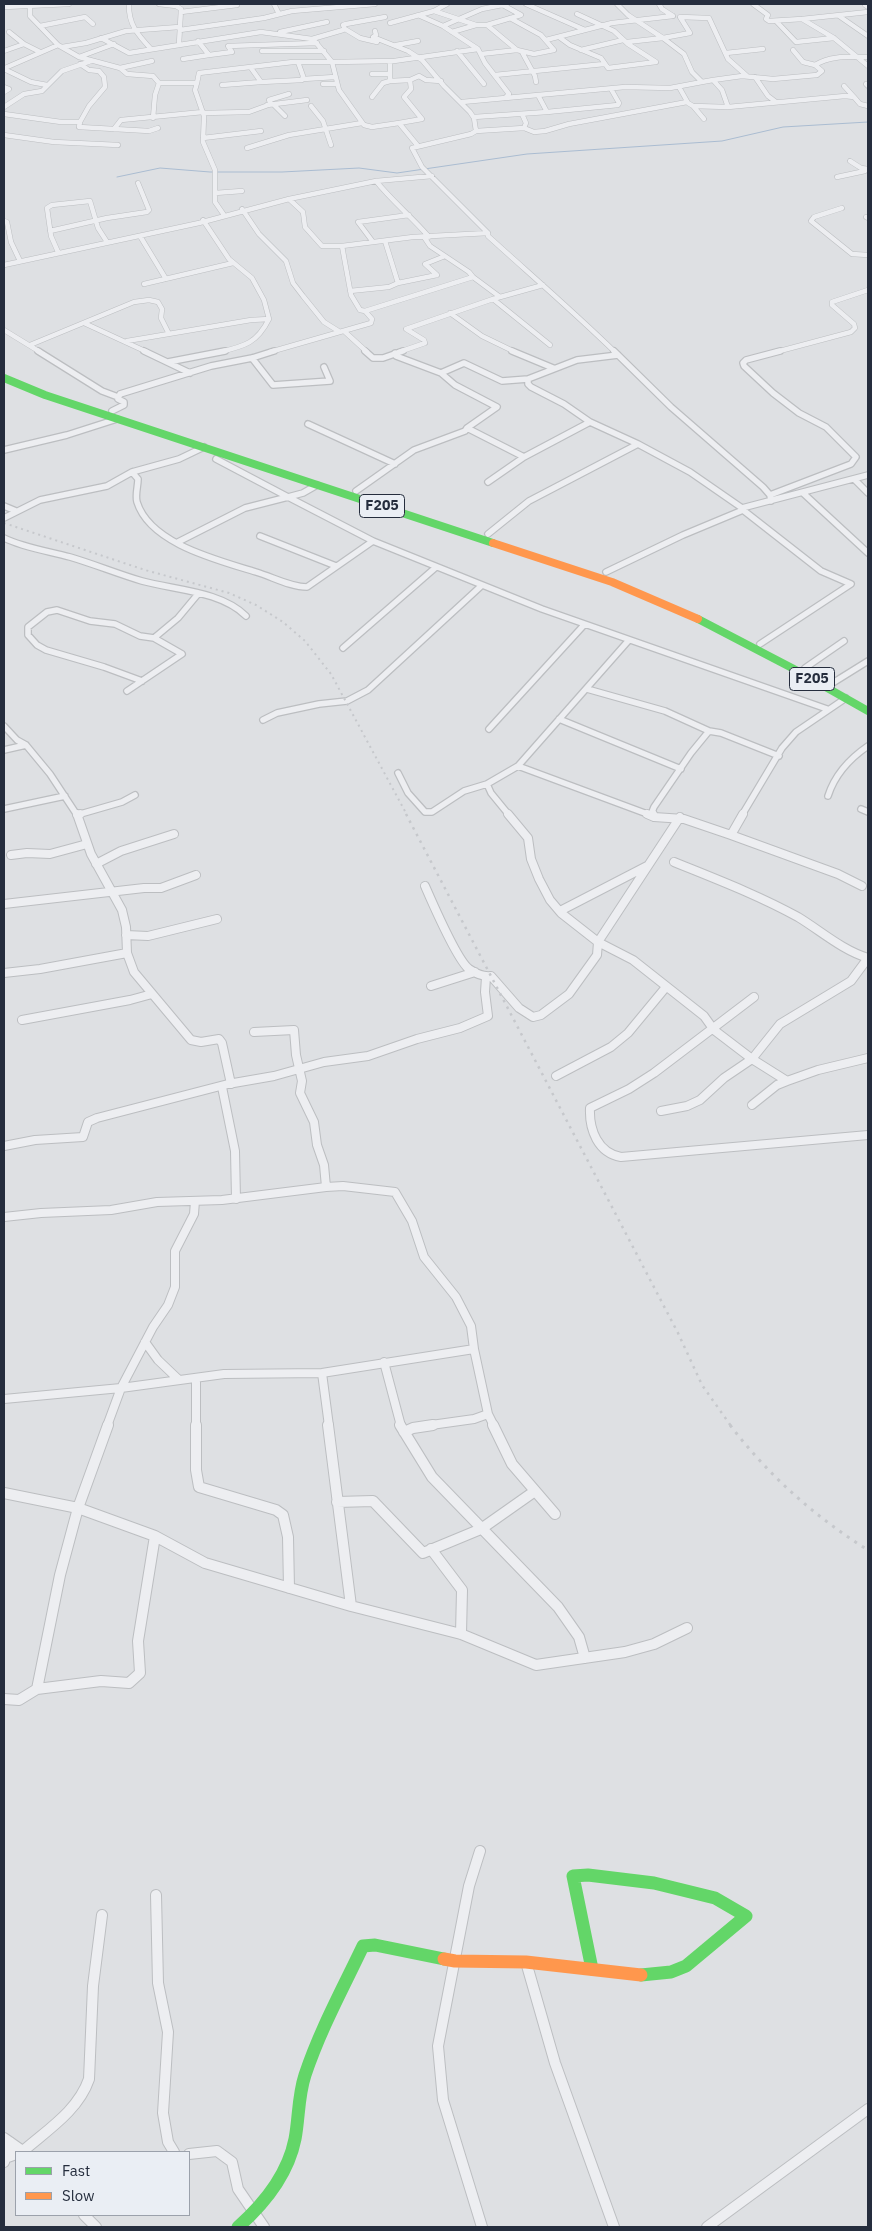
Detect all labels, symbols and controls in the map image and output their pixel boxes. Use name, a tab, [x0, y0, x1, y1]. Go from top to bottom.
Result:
road number: F205	[360, 494, 404, 518]
road number: F205	[790, 668, 834, 691]
legend	[15, 2151, 190, 2216]
text: Fast	[62, 2161, 90, 2180]
text: Slow	[62, 2186, 95, 2205]

